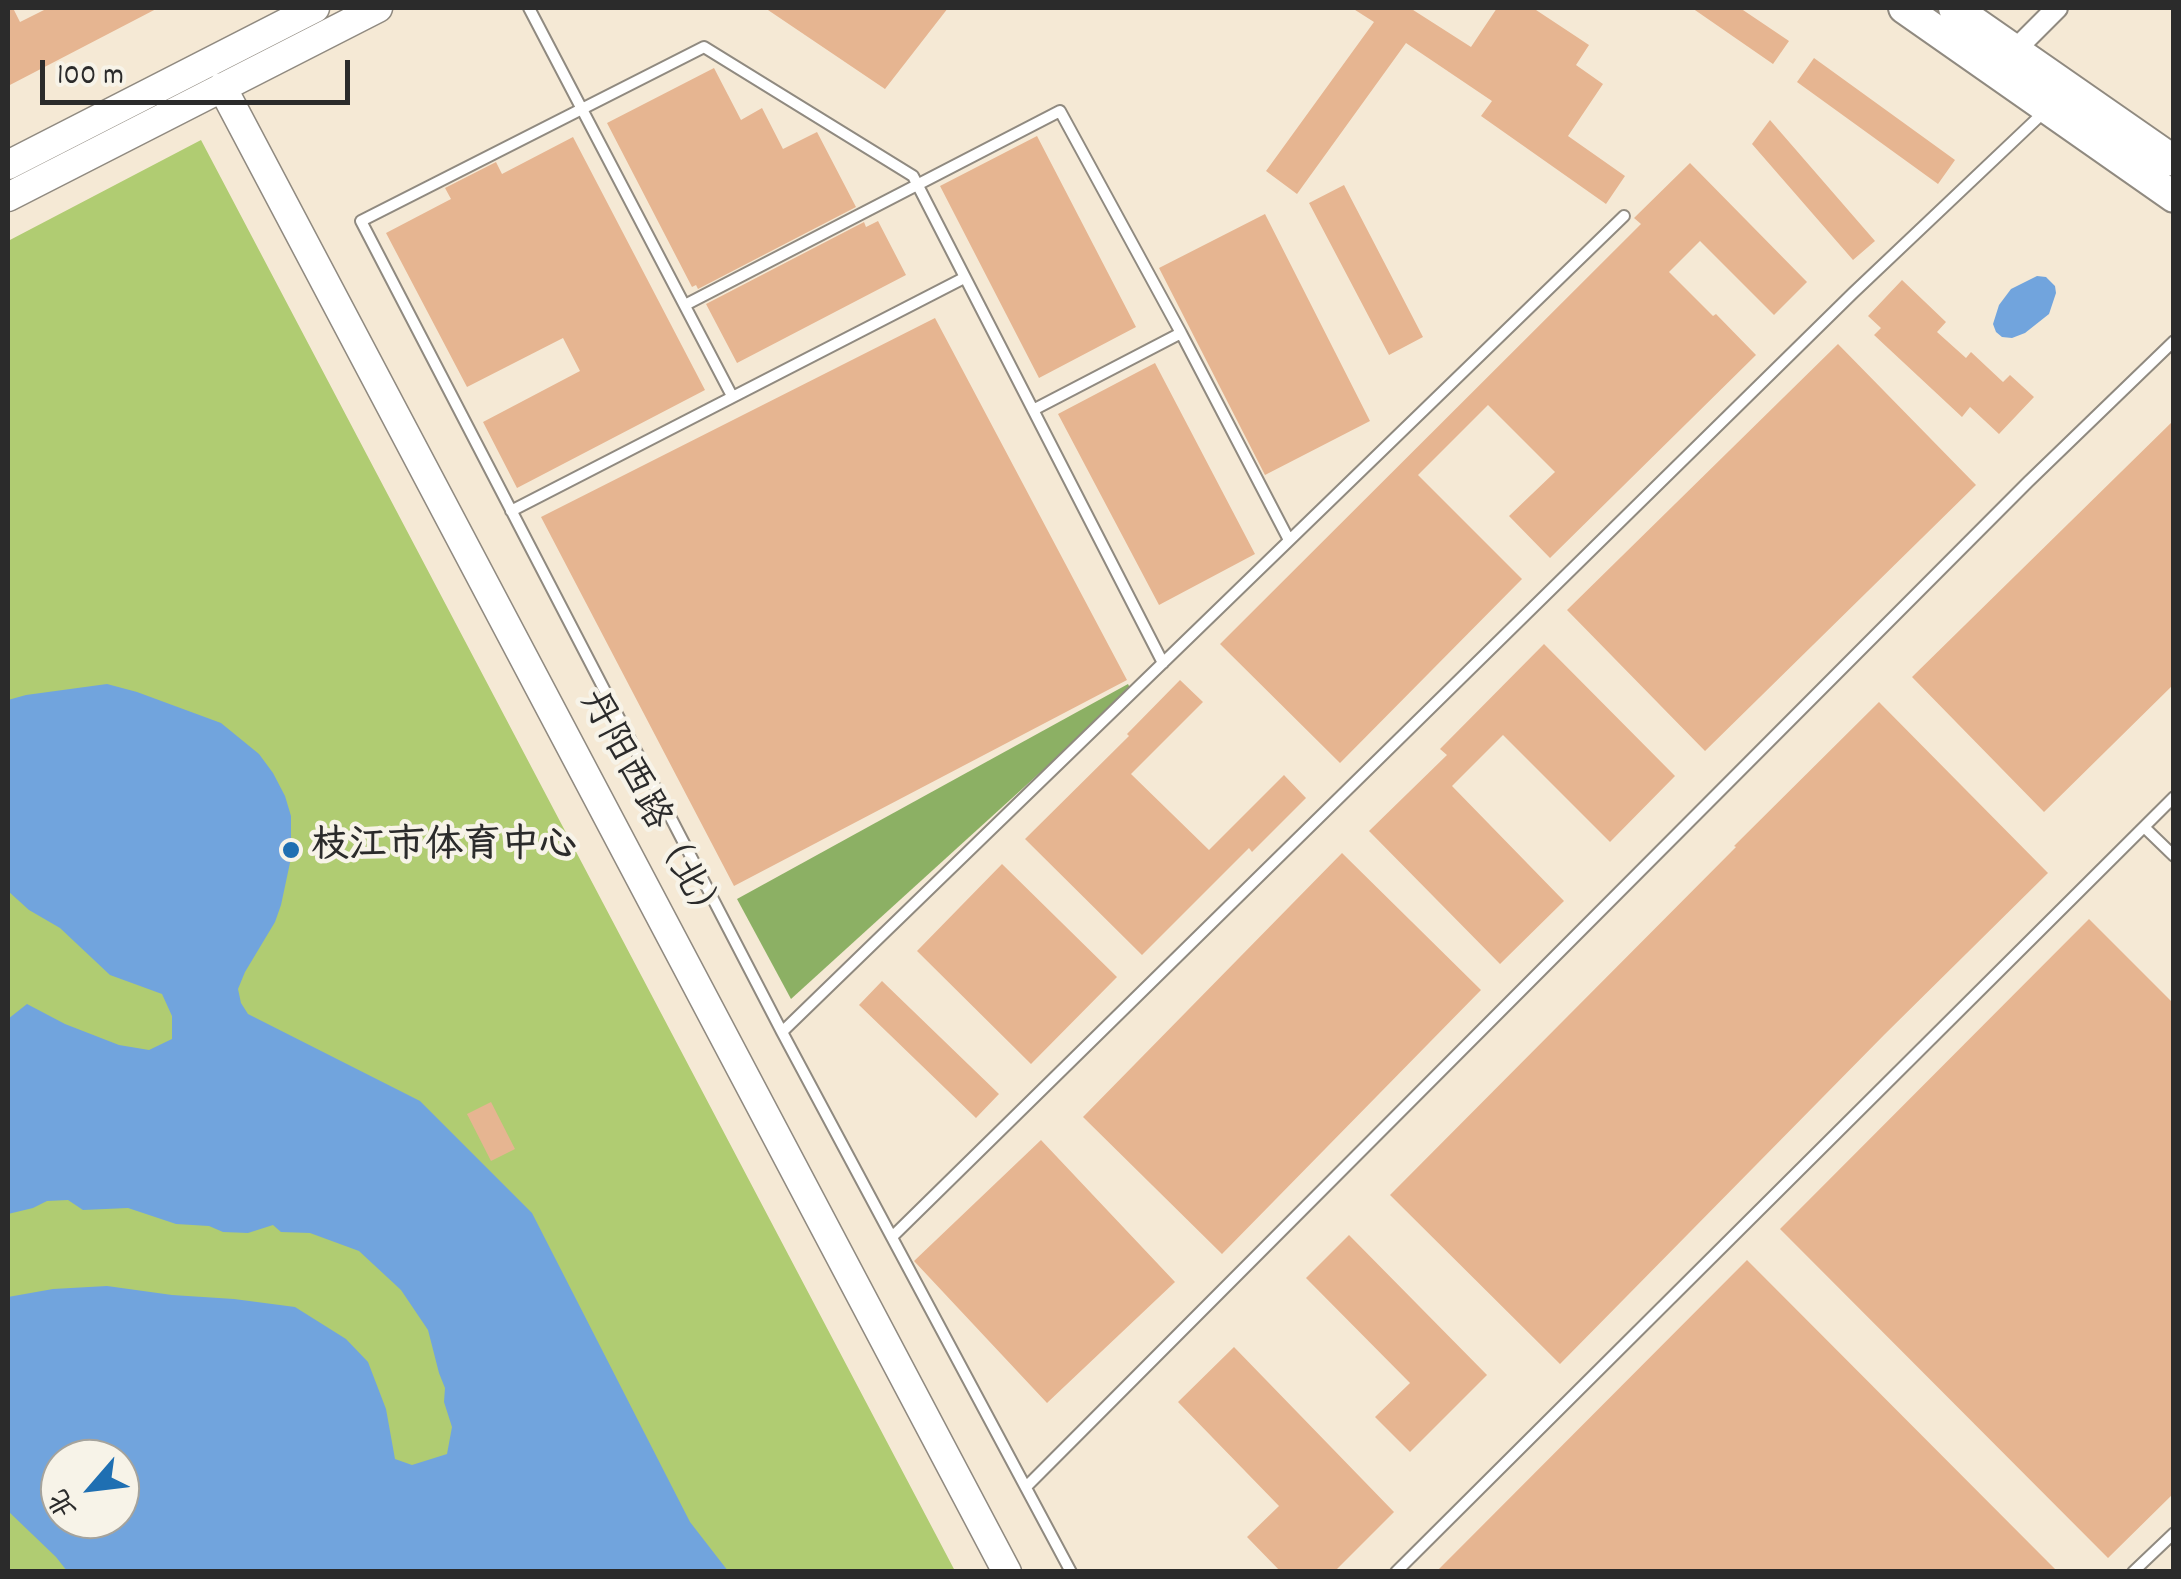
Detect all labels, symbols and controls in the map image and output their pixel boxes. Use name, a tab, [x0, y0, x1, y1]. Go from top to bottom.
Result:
scale bar	[45, 40, 355, 102]
text: 100 m	[57, 56, 124, 99]
street label: 丹阳西路（北）	[565, 684, 731, 940]
place label: 枝江市体育中心	[311, 827, 577, 873]
marker: 枝江市体育中心	[280, 839, 302, 861]
north arrow	[40, 1439, 140, 1539]
text: 北	[41, 1480, 90, 1524]

